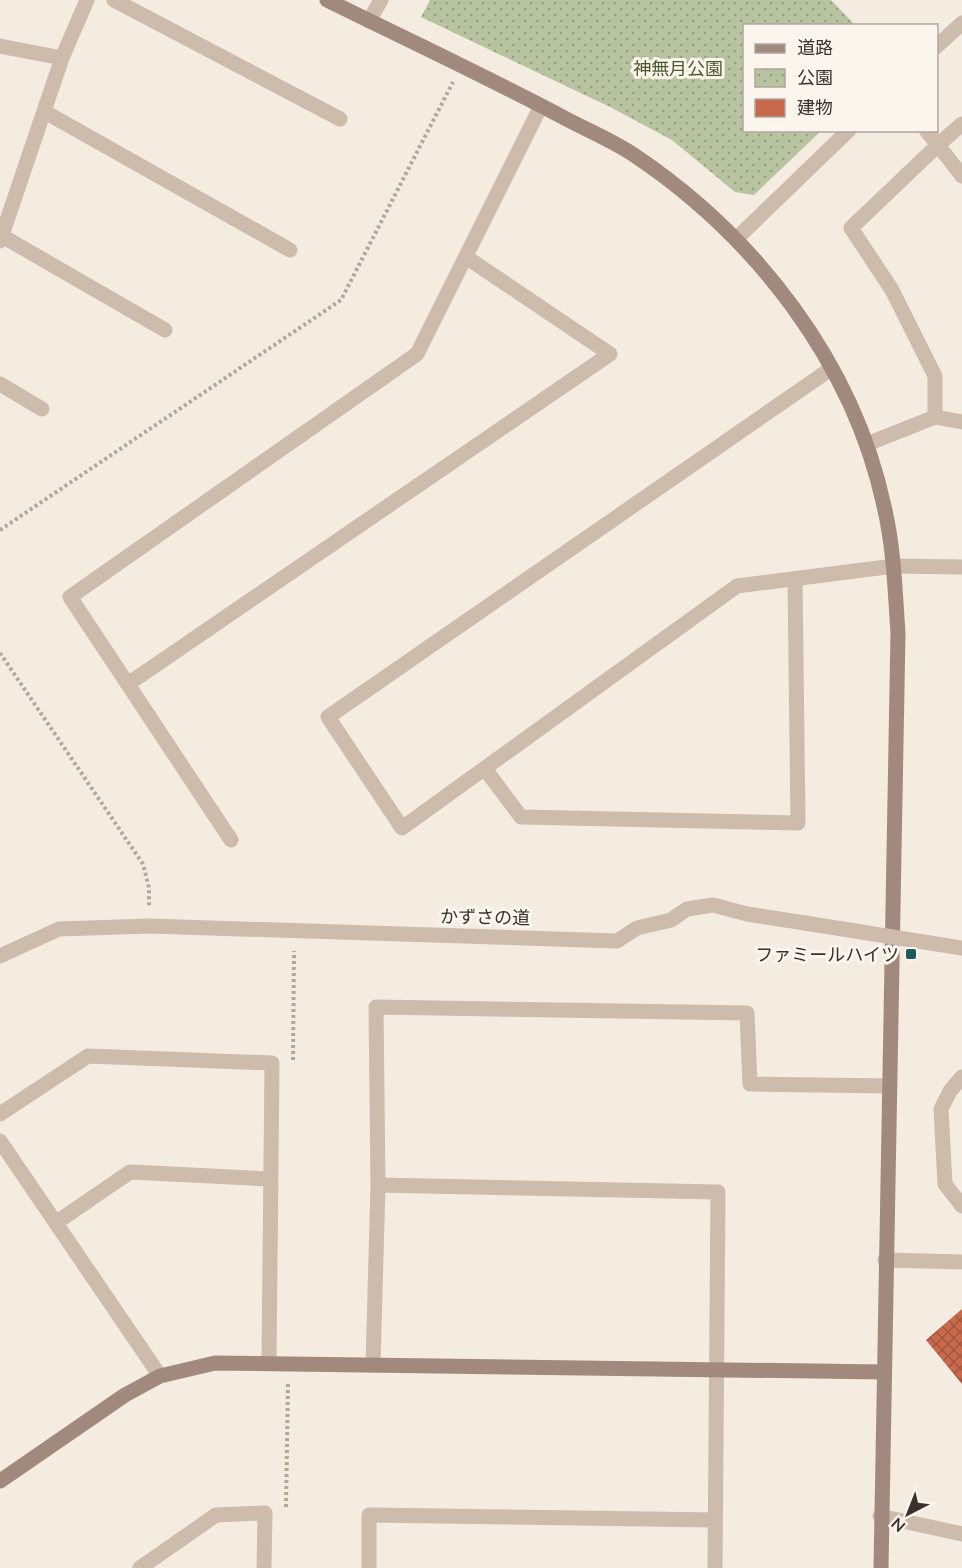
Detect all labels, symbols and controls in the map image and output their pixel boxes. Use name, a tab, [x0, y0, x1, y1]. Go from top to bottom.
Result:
legend	[743, 24, 938, 132]
text: 道路	[797, 36, 833, 59]
park label: 神無月公園	[633, 57, 723, 80]
text: 公園	[797, 66, 833, 89]
text: 建物	[797, 96, 833, 119]
street label: かずさの道	[440, 905, 530, 929]
place label: ファミールハイツ	[755, 943, 899, 966]
marker: ファミールハイツ	[904, 947, 918, 961]
north arrow	[878, 1484, 938, 1544]
text: N	[887, 1514, 909, 1537]

